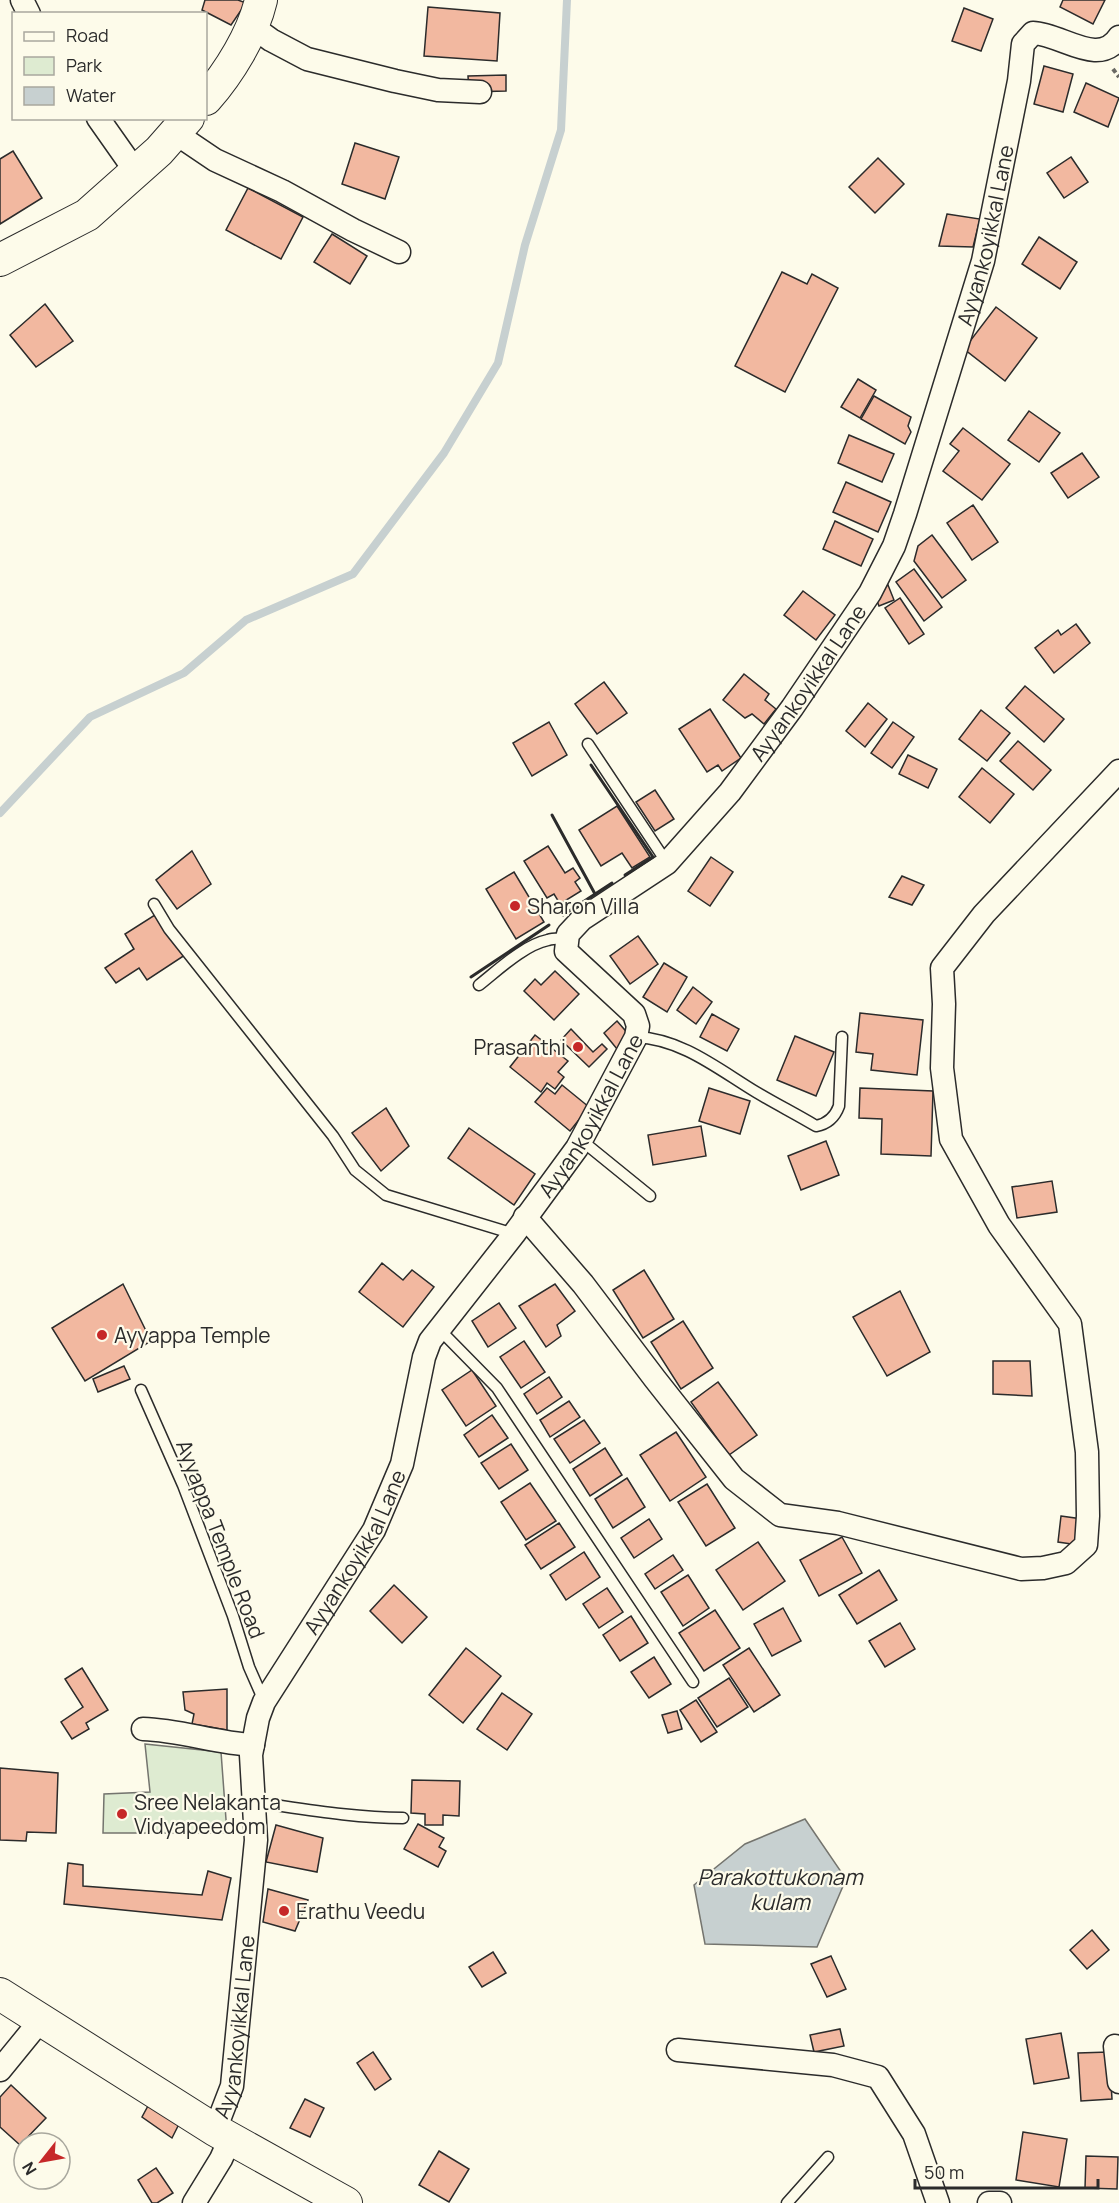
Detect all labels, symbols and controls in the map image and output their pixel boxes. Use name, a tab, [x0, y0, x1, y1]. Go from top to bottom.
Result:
legend	[12, 12, 207, 120]
text: Road	[66, 23, 109, 47]
text: Park	[66, 53, 103, 77]
text: Water	[66, 83, 116, 107]
street label: Ayyankoyikkal Lane	[950, 142, 1020, 329]
street label: Ayyankoyikkal Lane	[744, 599, 872, 767]
place label: Sharon Villa	[527, 892, 639, 920]
marker: Sharon Villa	[508, 899, 522, 913]
street label: Ayyankoyikkal Lane	[532, 1029, 649, 1203]
place label: Prasanthi	[474, 1033, 566, 1061]
marker: Prasanthi	[571, 1040, 585, 1054]
place label: Ayyappa Temple	[114, 1321, 271, 1349]
marker: Ayyappa Temple	[95, 1328, 109, 1342]
street label: Ayyappa Temple Road	[170, 1436, 272, 1642]
street label: Ayyankoyikkal Lane	[297, 1465, 412, 1639]
place label: Sree Nelakanta Vidyapeedom	[134, 1788, 281, 1840]
marker: Sree Nelakanta Vidyapeedom	[115, 1807, 129, 1821]
water label: Parakottukonam kulam	[697, 1862, 864, 1917]
place label: Erathu Veedu	[296, 1897, 425, 1925]
marker: Erathu Veedu	[277, 1904, 291, 1918]
street label: Ayyankoyikkal Lane	[207, 1934, 261, 2123]
north arrow	[12, 2131, 72, 2191]
scale bar	[915, 2152, 1098, 2190]
text: N	[17, 2158, 42, 2179]
text: 50 m	[924, 2160, 964, 2184]

